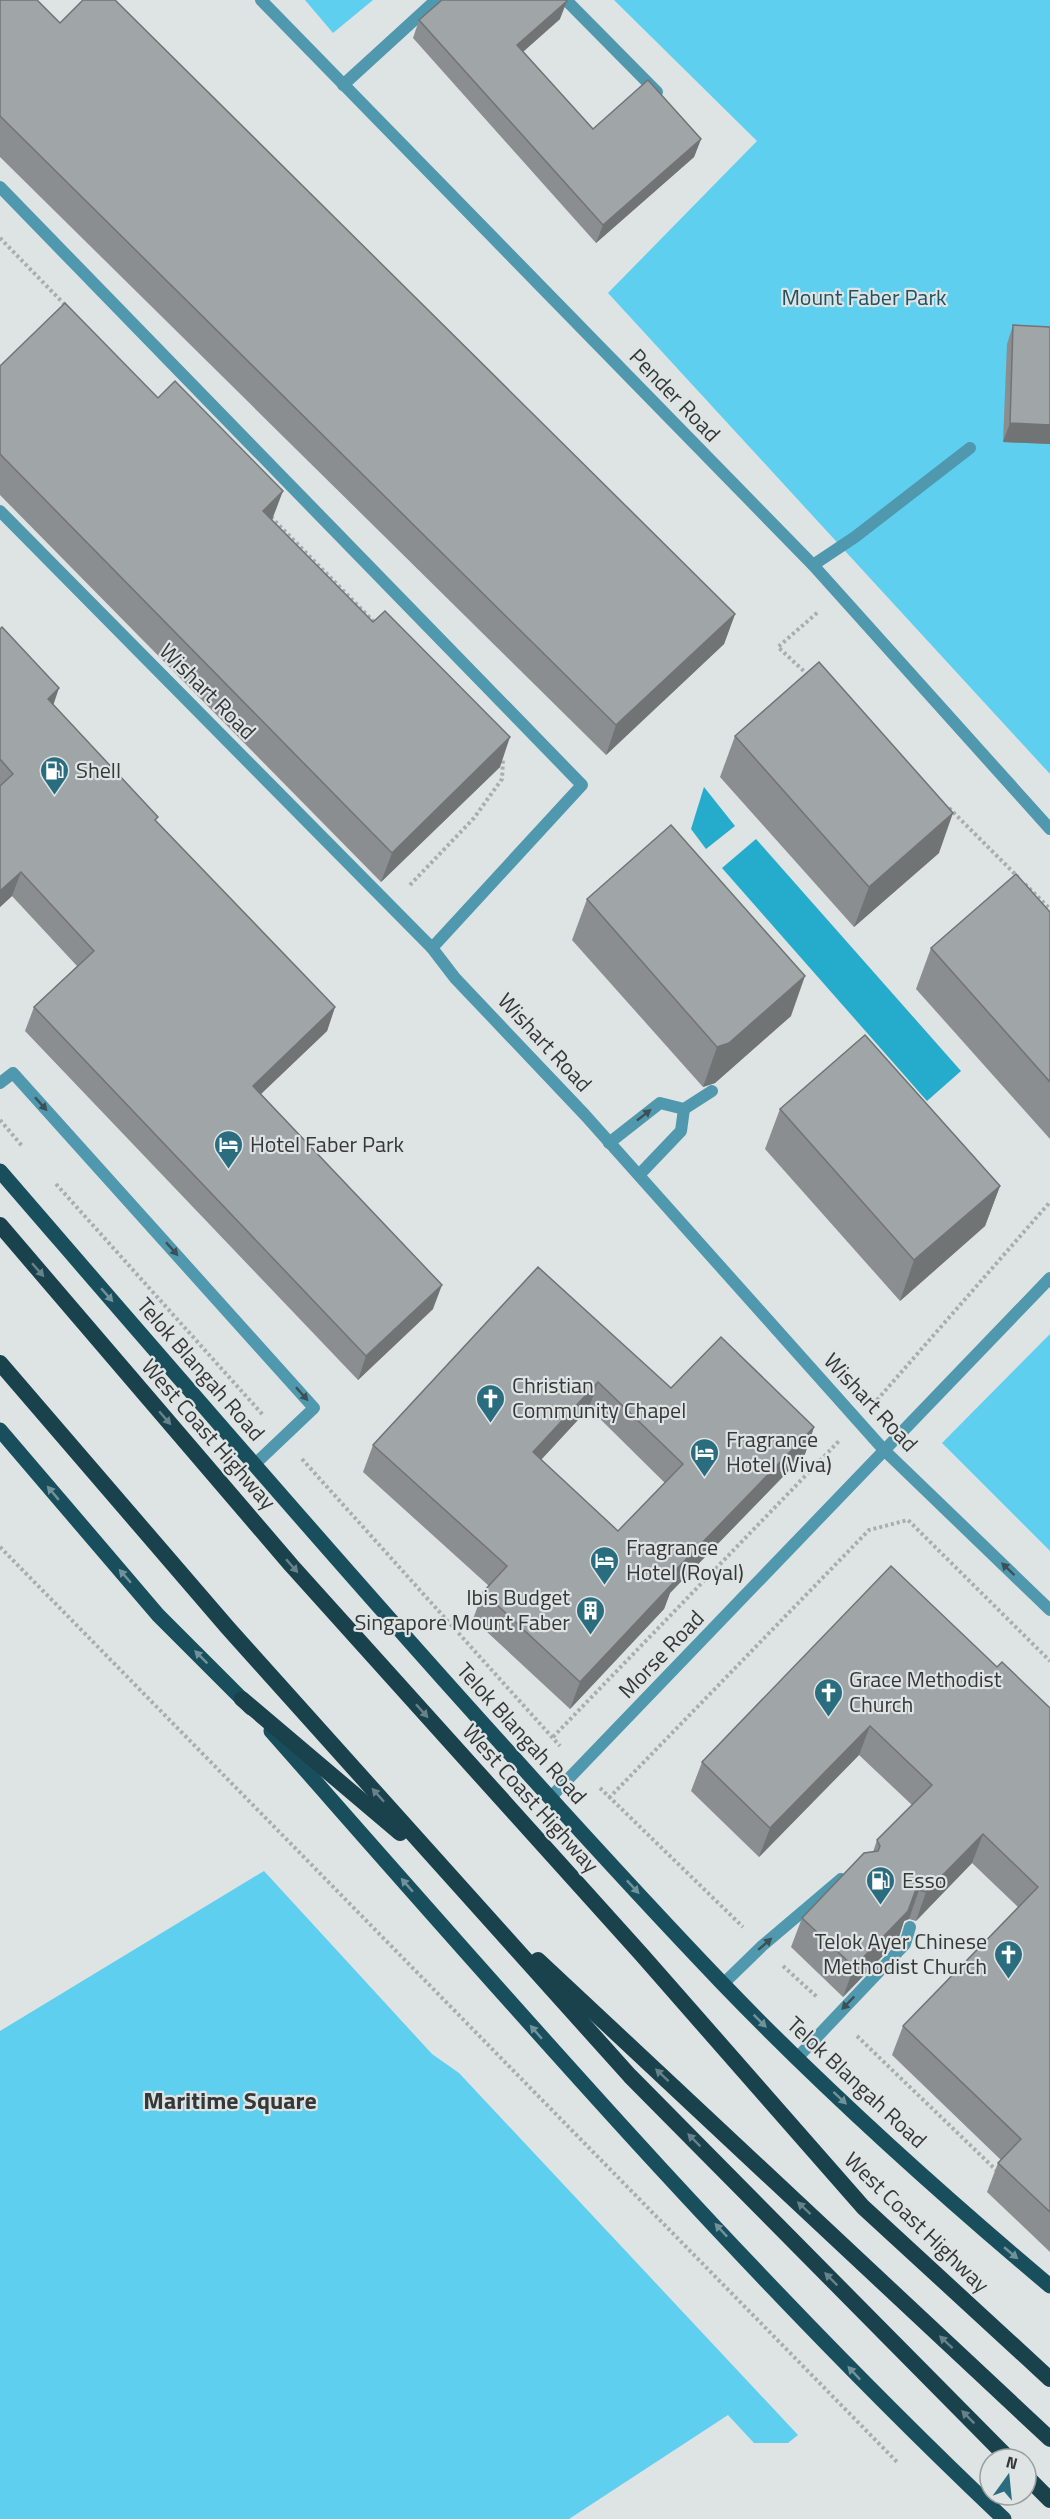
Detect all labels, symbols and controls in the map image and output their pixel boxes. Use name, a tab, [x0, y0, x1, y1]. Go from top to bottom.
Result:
park label: Mount Faber Park	[781, 280, 947, 314]
street label: Pender Road	[622, 340, 728, 450]
street label: Wishart Road	[152, 635, 264, 747]
place label: Shell	[76, 753, 121, 787]
fuel station icon: Shell	[39, 754, 71, 796]
street label: Wishart Road	[490, 985, 600, 1099]
one-way arrow	[34, 1097, 48, 1112]
one-way arrow	[636, 1109, 652, 1121]
place label: Hotel Faber Park	[250, 1127, 405, 1161]
hotel icon: Hotel Faber Park	[213, 1128, 245, 1170]
one-way arrow	[165, 1242, 179, 1257]
one-way arrow	[31, 1262, 44, 1277]
one-way arrow	[100, 1287, 113, 1302]
street label: Telok Blangah Road	[129, 1290, 273, 1448]
street label: Wishart Road	[816, 1345, 926, 1459]
street label: West Coast Highway	[134, 1351, 285, 1518]
place label: Christian Community Chapel	[512, 1368, 686, 1427]
church icon: Christian Community Chapel	[475, 1382, 507, 1424]
one-way arrow	[295, 1387, 309, 1402]
one-way arrow	[158, 1410, 171, 1425]
place label: Fragrance Hotel (Viva)	[726, 1422, 832, 1481]
hotel icon: Fragrance Hotel (Viva)	[689, 1436, 721, 1478]
one-way arrow	[47, 1486, 60, 1501]
place label: Fragrance Hotel (Royal)	[626, 1530, 744, 1589]
hotel icon: Fragrance Hotel (Royal)	[589, 1544, 621, 1586]
one-way arrow	[285, 1558, 298, 1573]
one-way arrow	[1001, 1563, 1015, 1577]
one-way arrow	[118, 1568, 131, 1584]
place label: Ibis Budget Singapore Mount Faber	[354, 1580, 570, 1639]
building icon: Ibis Budget Singapore Mount Faber	[575, 1594, 607, 1636]
street label: Morse Road	[610, 1602, 712, 1706]
one-way arrow	[194, 1650, 208, 1665]
street label: Telok Blangah Road	[449, 1654, 595, 1812]
place label: Grace Methodist Church	[849, 1662, 1002, 1721]
church icon: Grace Methodist Church	[812, 1676, 844, 1718]
one-way arrow	[415, 1703, 428, 1718]
street label: West Coast Highway	[454, 1716, 608, 1881]
one-way arrow	[372, 1788, 385, 1803]
place label: Esso	[902, 1863, 946, 1897]
fuel station icon: Esso	[865, 1864, 897, 1906]
one-way arrow	[400, 1878, 414, 1893]
one-way arrow	[626, 1880, 640, 1895]
place label: Telok Ayer Chinese Methodist Church	[815, 1924, 987, 1983]
one-way arrow	[757, 1938, 772, 1951]
church icon: Telok Ayer Chinese Methodist Church	[992, 1938, 1024, 1980]
one-way arrow	[841, 1996, 855, 2011]
street label: Telok Blangah Road	[779, 2008, 935, 2156]
one-way arrow	[752, 2014, 767, 2028]
one-way arrow	[529, 2024, 543, 2039]
one-way arrow	[654, 2068, 669, 2082]
district label: Maritime Square	[143, 2082, 317, 2118]
one-way arrow	[832, 2091, 847, 2104]
one-way arrow	[687, 2134, 701, 2148]
street label: West Coast Highway	[836, 2143, 998, 2301]
one-way arrow	[797, 2202, 812, 2215]
one-way arrow	[714, 2224, 728, 2238]
one-way arrow	[1003, 2247, 1019, 2260]
one-way arrow	[824, 2272, 838, 2286]
one-way arrow	[939, 2335, 953, 2349]
one-way arrow	[847, 2365, 861, 2380]
one-way arrow	[961, 2410, 975, 2425]
north arrow	[978, 2447, 1038, 2507]
text: N	[1003, 2449, 1020, 2476]

